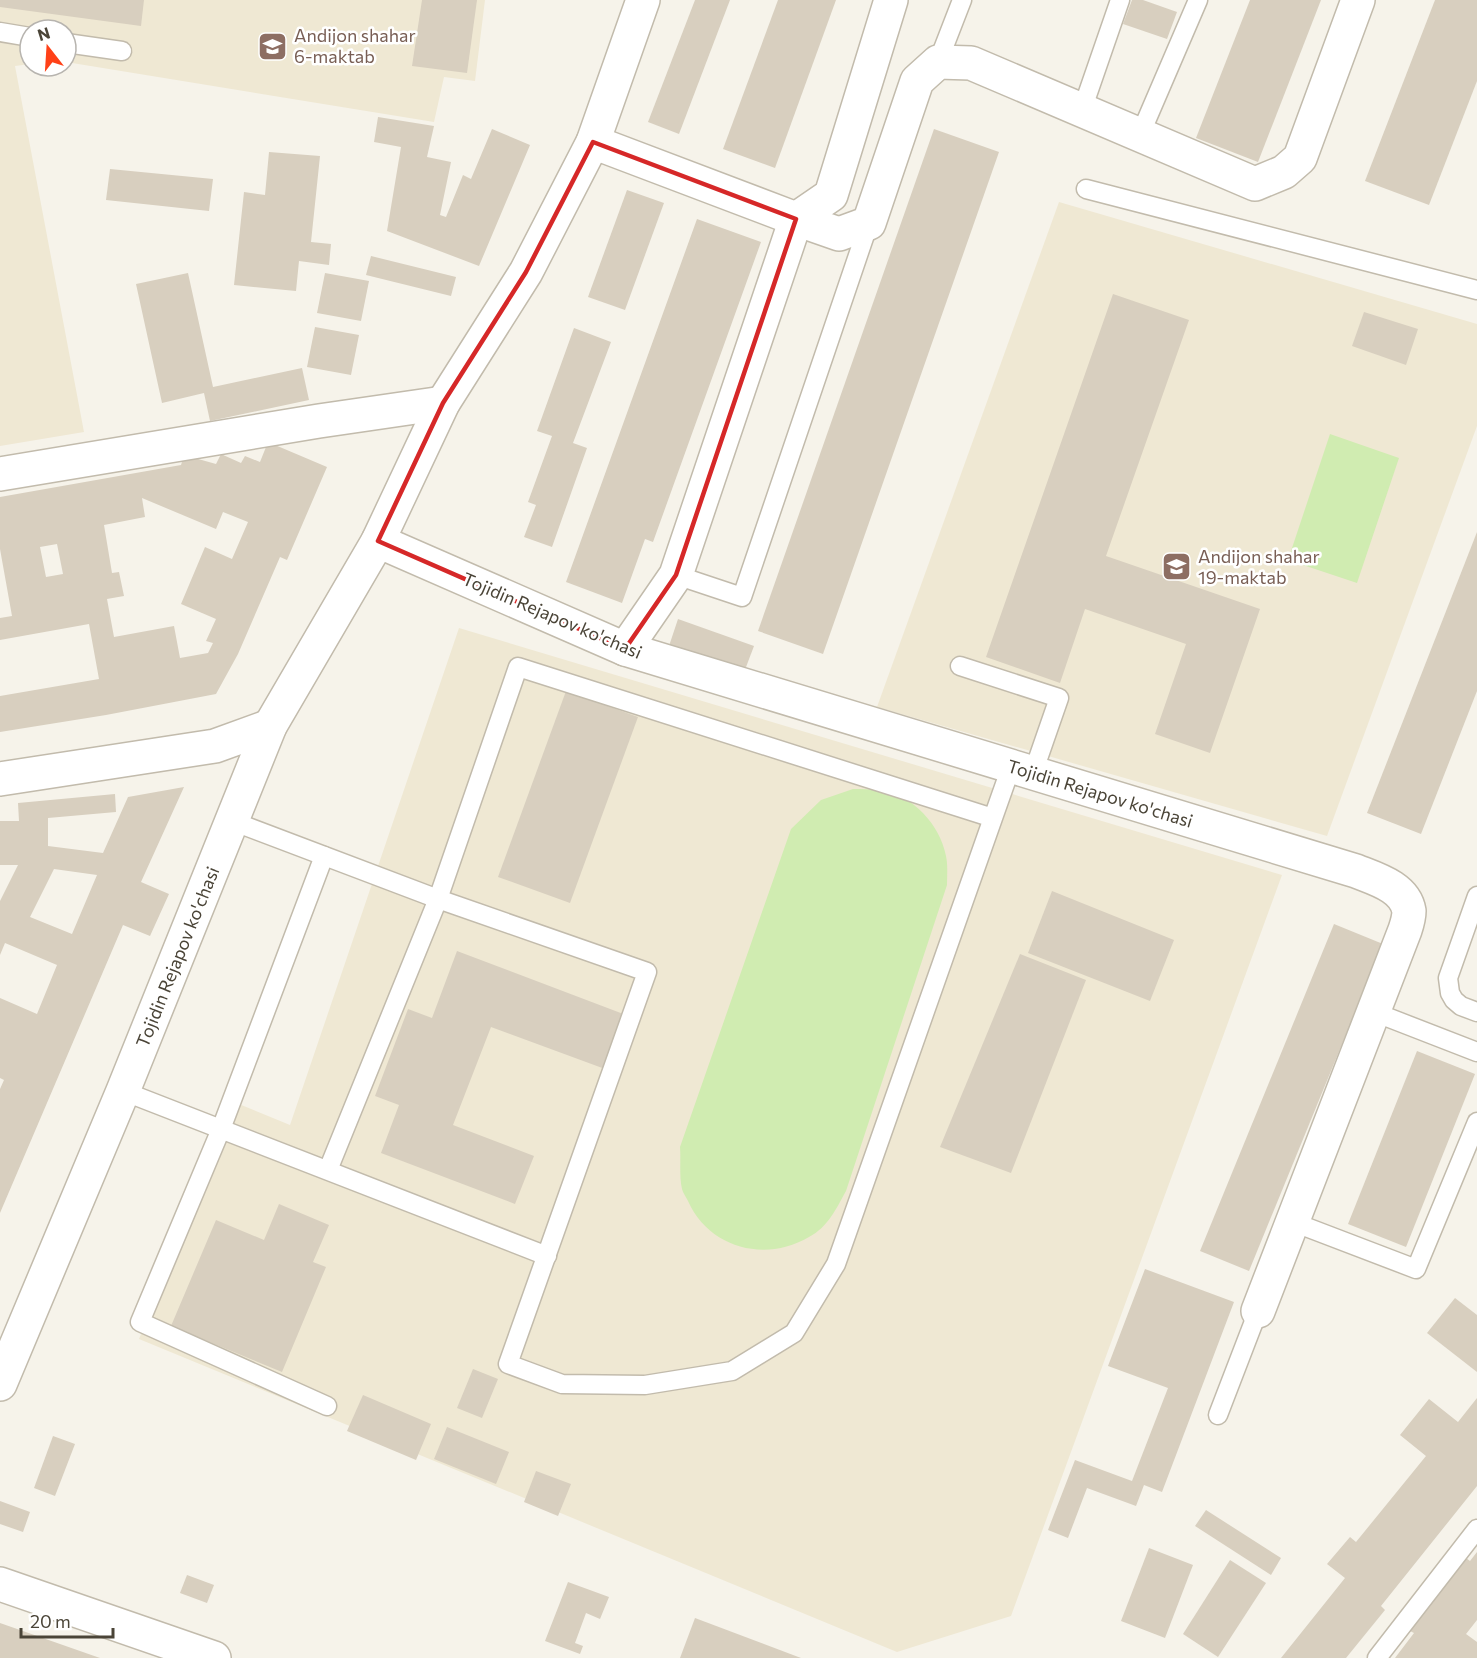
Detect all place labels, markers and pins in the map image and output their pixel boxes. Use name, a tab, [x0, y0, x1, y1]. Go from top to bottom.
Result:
place label: Andijon shahar 6-maktab	[294, 24, 416, 67]
school or university icon: Andijon shahar 6-maktab	[257, 30, 289, 62]
place label: Andijon shahar 19-maktab	[1198, 545, 1320, 588]
school or university icon: Andijon shahar 19-maktab	[1161, 551, 1193, 583]

